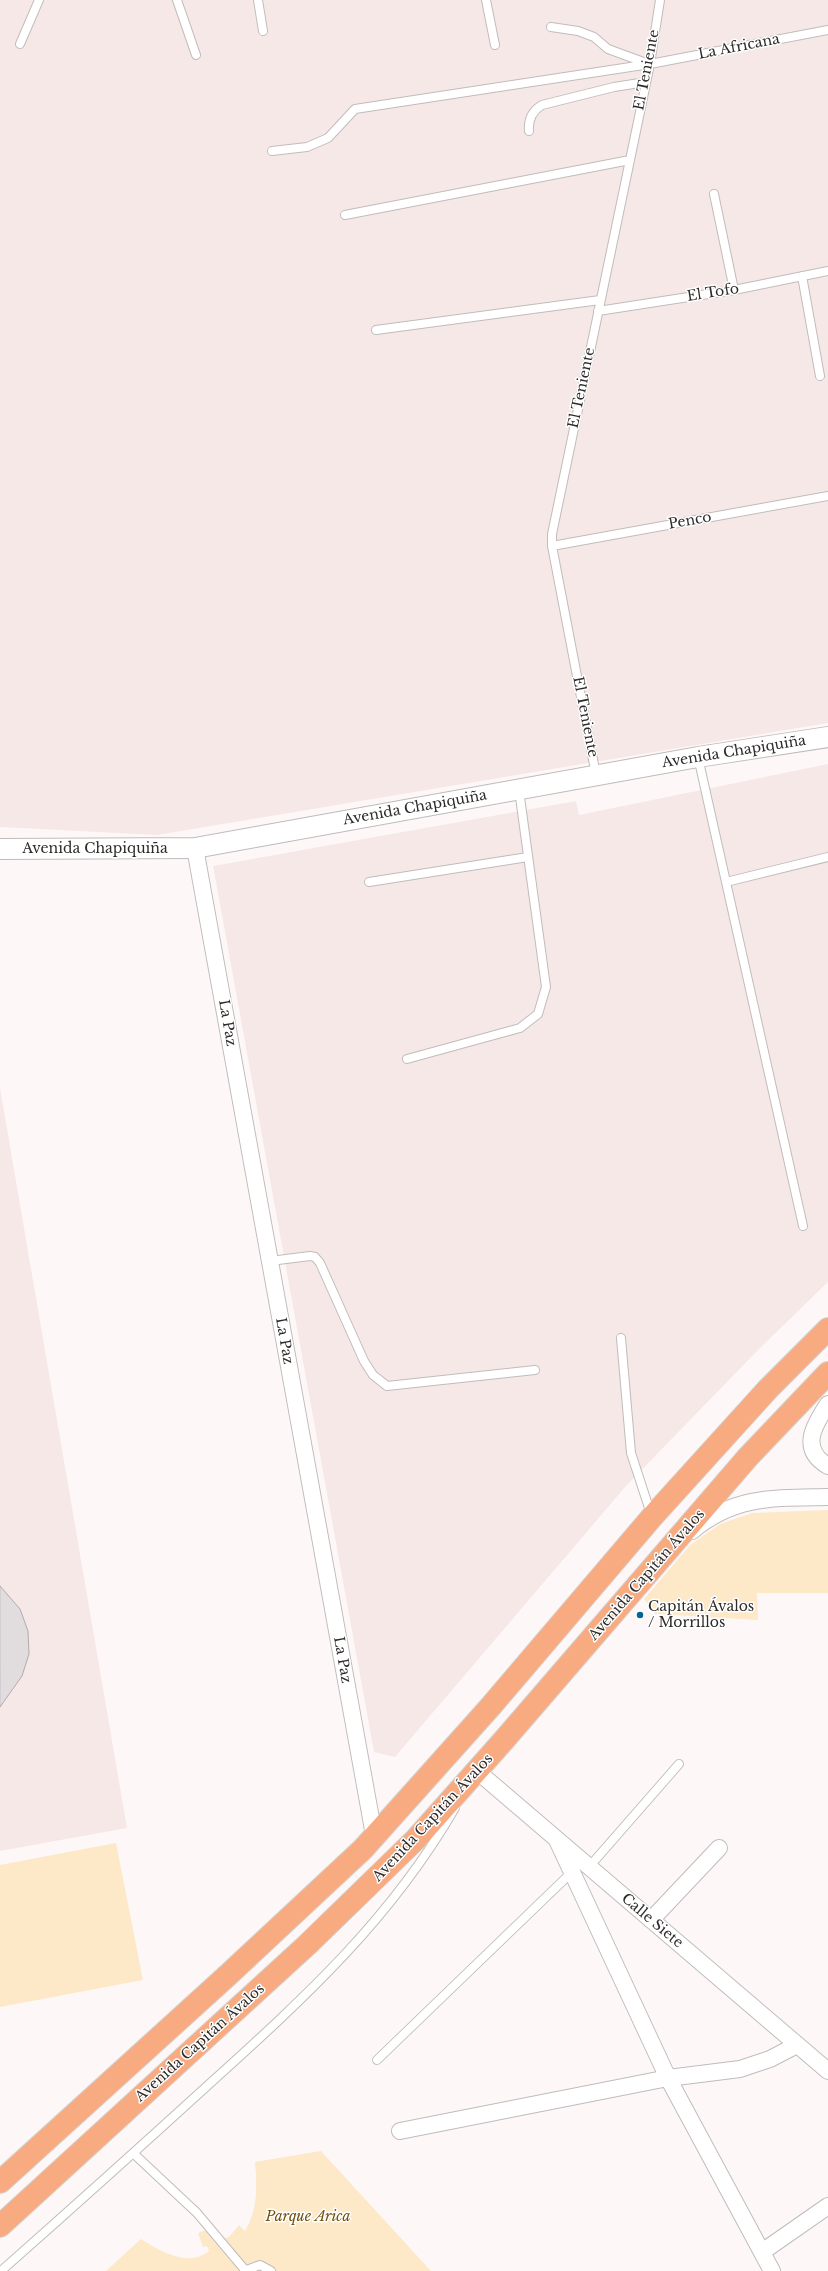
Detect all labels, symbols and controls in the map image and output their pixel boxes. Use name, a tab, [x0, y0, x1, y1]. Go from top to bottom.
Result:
street label: El Teniente	[631, 28, 663, 112]
street label: La Africana	[697, 31, 781, 63]
street label: El Tofo	[686, 281, 740, 305]
street label: El Teniente	[565, 346, 599, 430]
street label: Penco	[667, 509, 713, 533]
street label: El Teniente	[569, 675, 601, 759]
street label: Avenida Chapiquiña	[661, 732, 807, 772]
street label: Avenida Chapiquiña	[342, 787, 488, 829]
street label: Avenida Chapiquiña	[22, 841, 168, 857]
street label: La Paz	[215, 998, 239, 1048]
street label: La Paz	[272, 1316, 296, 1366]
street label: Avenida Capitán Ávalos	[586, 1506, 708, 1644]
place label: Capitán Ávalos / Morrillos	[648, 1599, 754, 1632]
marker: Capitán Ávalos / Morrillos	[635, 1610, 645, 1620]
street label: La Paz	[330, 1635, 354, 1685]
street label: Avenida Capitán Ávalos	[370, 1751, 496, 1885]
street label: Calle Siete	[618, 1890, 686, 1952]
street label: Avenida Capitán Ávalos	[132, 1981, 268, 2105]
park label: Parque Arica	[266, 2209, 350, 2225]

